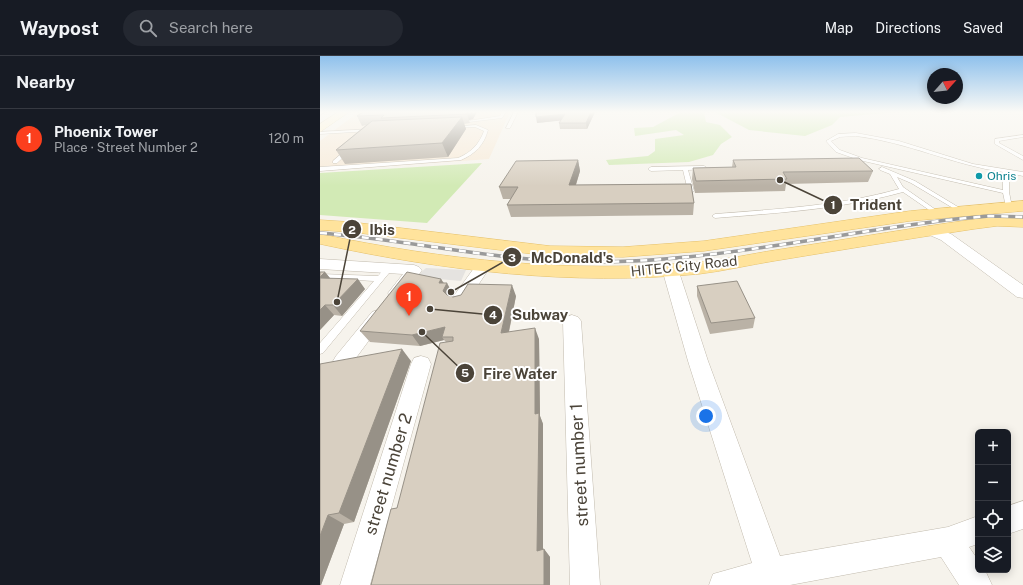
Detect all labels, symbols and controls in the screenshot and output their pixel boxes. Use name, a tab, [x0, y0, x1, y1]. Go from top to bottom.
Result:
search box	[123, 10, 403, 46]
text: Waypost	[20, 17, 99, 39]
icon: search	[137, 17, 159, 39]
text: Search here	[169, 19, 253, 36]
text: Map	[825, 20, 853, 36]
text: Directions	[875, 20, 941, 36]
text: Saved	[963, 20, 1003, 36]
north arrow	[927, 68, 963, 104]
text: Nearby	[16, 72, 75, 92]
text: Phoenix Tower	[54, 123, 158, 140]
text: 1	[26, 131, 32, 146]
text: 120 m	[269, 131, 304, 146]
text: Place · Street Number 2	[54, 140, 198, 155]
place label: Ohris	[987, 169, 1016, 183]
marker: Ohris	[974, 171, 984, 181]
callout: Trident	[823, 191, 910, 218]
text: Trident	[850, 196, 902, 213]
text: 1	[830, 198, 836, 212]
callout: Ibis	[342, 216, 403, 243]
text: Ibis	[369, 221, 395, 238]
text: 2	[348, 223, 356, 237]
callout: McDonald's	[502, 244, 621, 271]
text: McDonald's	[531, 249, 613, 266]
text: 3	[508, 251, 516, 265]
street label: HITEC City Road	[630, 252, 738, 280]
pin: 1	[396, 283, 422, 316]
callout: Subway	[483, 302, 576, 329]
text: Subway	[512, 306, 569, 323]
text: 4	[489, 308, 497, 322]
callout: Fire Water	[455, 360, 565, 387]
text: Fire Water	[483, 365, 557, 382]
text: 5	[461, 366, 469, 380]
street label: street number 1	[566, 403, 592, 527]
your location	[696, 406, 716, 426]
street label: street number 2	[360, 411, 416, 537]
map controls	[975, 429, 1011, 573]
button: +	[975, 429, 1011, 465]
button: −	[975, 465, 1011, 501]
button: locate	[975, 501, 1011, 537]
button: layers	[975, 537, 1011, 573]

